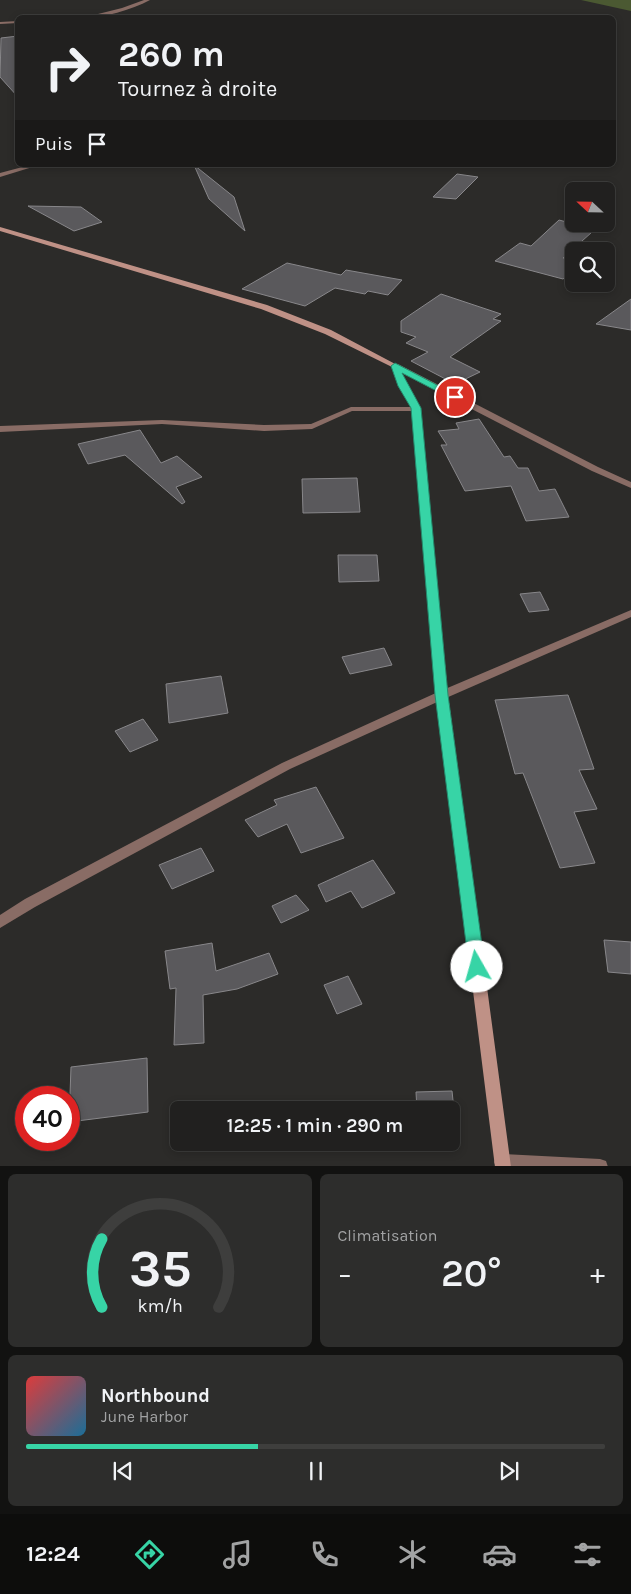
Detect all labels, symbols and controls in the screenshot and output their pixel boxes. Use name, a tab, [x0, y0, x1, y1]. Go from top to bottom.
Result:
text: 260 m	[118, 34, 225, 75]
icon: right	[35, 35, 100, 100]
text: Tournez à droite	[118, 76, 277, 102]
icon: arrive	[83, 130, 111, 158]
text: Puis	[35, 133, 73, 155]
north arrow	[565, 182, 615, 232]
map controls	[565, 182, 615, 292]
button: search	[565, 242, 615, 292]
pin	[434, 376, 476, 418]
icon: arrive	[441, 383, 469, 411]
position arrow	[450, 940, 502, 992]
speed limit sign: 40	[15, 1086, 80, 1151]
text: 12:25 · 1 min · 290 m	[227, 1115, 403, 1137]
text: Climatisation	[338, 1226, 438, 1245]
text: 35	[128, 1238, 191, 1299]
text: 20°	[441, 1251, 502, 1296]
text: −	[338, 1257, 352, 1290]
text: +	[590, 1257, 605, 1290]
text: km/h	[137, 1296, 182, 1317]
text: Northbound	[101, 1385, 210, 1407]
text: June Harbor	[101, 1407, 188, 1426]
icon: previous	[109, 1457, 137, 1485]
icon: pause	[302, 1457, 330, 1485]
icon: next	[495, 1457, 523, 1485]
icon: directions	[132, 1537, 167, 1572]
icon: music	[220, 1537, 255, 1572]
icon: phone	[307, 1537, 342, 1572]
icon: climate	[395, 1537, 430, 1572]
icon: car	[482, 1537, 517, 1572]
icon: filters	[570, 1537, 605, 1572]
text: 12:24	[26, 1541, 80, 1567]

